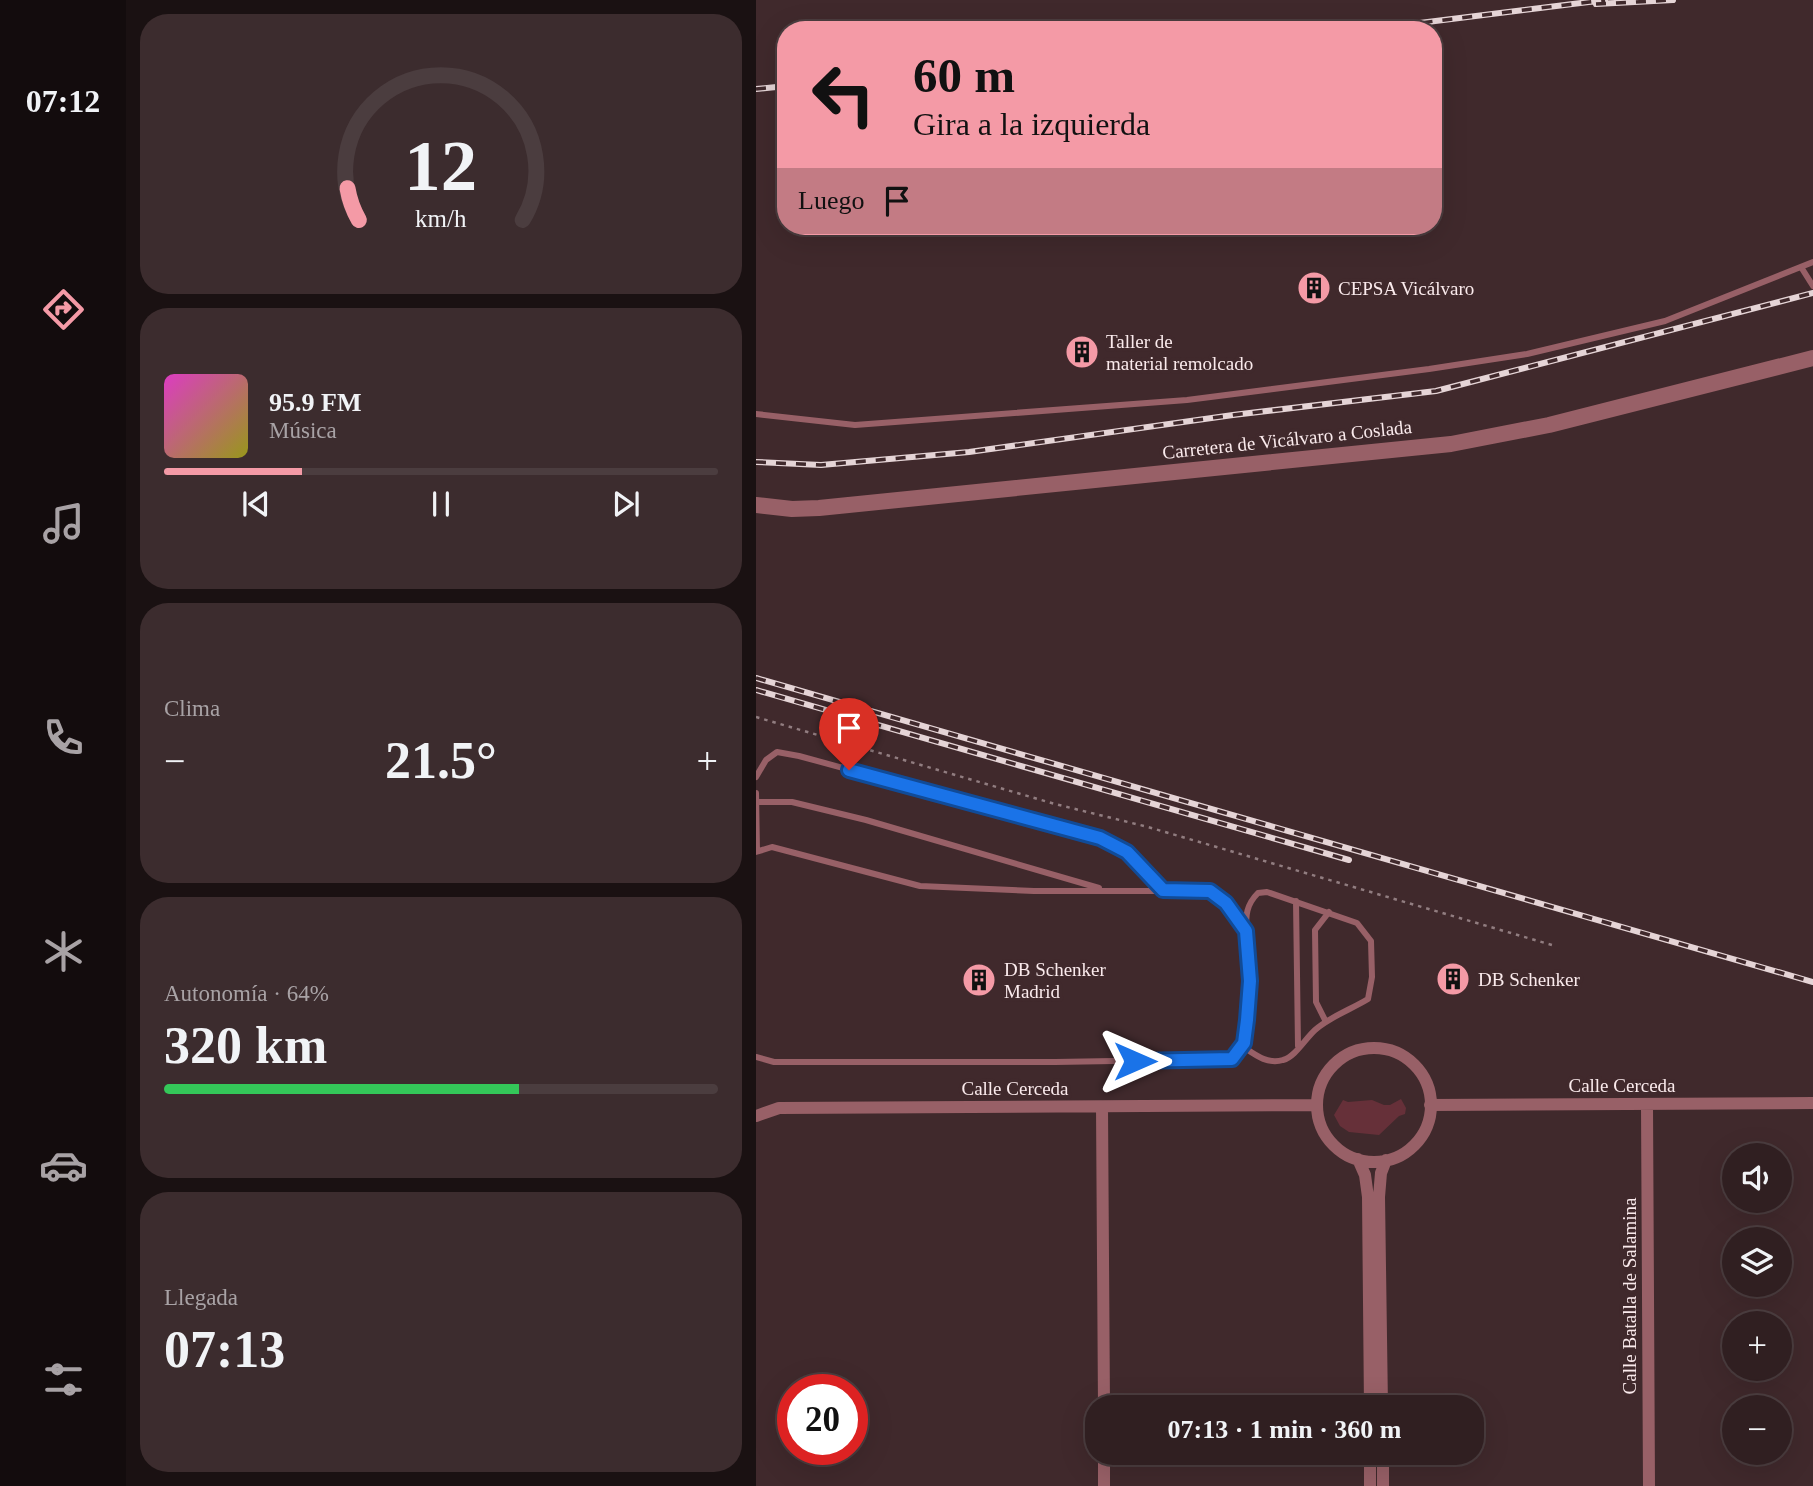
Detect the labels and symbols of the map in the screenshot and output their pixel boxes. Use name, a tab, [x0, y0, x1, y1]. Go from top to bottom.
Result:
building icon: CEPSA Vicálvaro	[1295, 269, 1333, 307]
place label: CEPSA Vicálvaro	[1338, 278, 1474, 299]
place label: Taller de material remolcado	[1106, 331, 1253, 374]
building icon: Taller de material remolcado	[1063, 333, 1101, 371]
street label: Carretera de Vicálvaro a Coslada	[1161, 416, 1413, 463]
pin	[819, 698, 879, 770]
place label: DB Schenker Madrid	[1004, 959, 1107, 1002]
building icon: DB Schenker	[1434, 960, 1472, 998]
building icon: DB Schenker Madrid	[960, 961, 998, 999]
place label: DB Schenker	[1478, 969, 1581, 990]
position arrow	[1098, 1024, 1172, 1098]
street label: Calle Cerceda	[1568, 1075, 1676, 1096]
street label: Calle Cerceda	[961, 1078, 1069, 1099]
street label: Calle Batalla de Salamina	[1619, 1197, 1640, 1394]
speed limit sign: 20	[777, 1374, 868, 1465]

